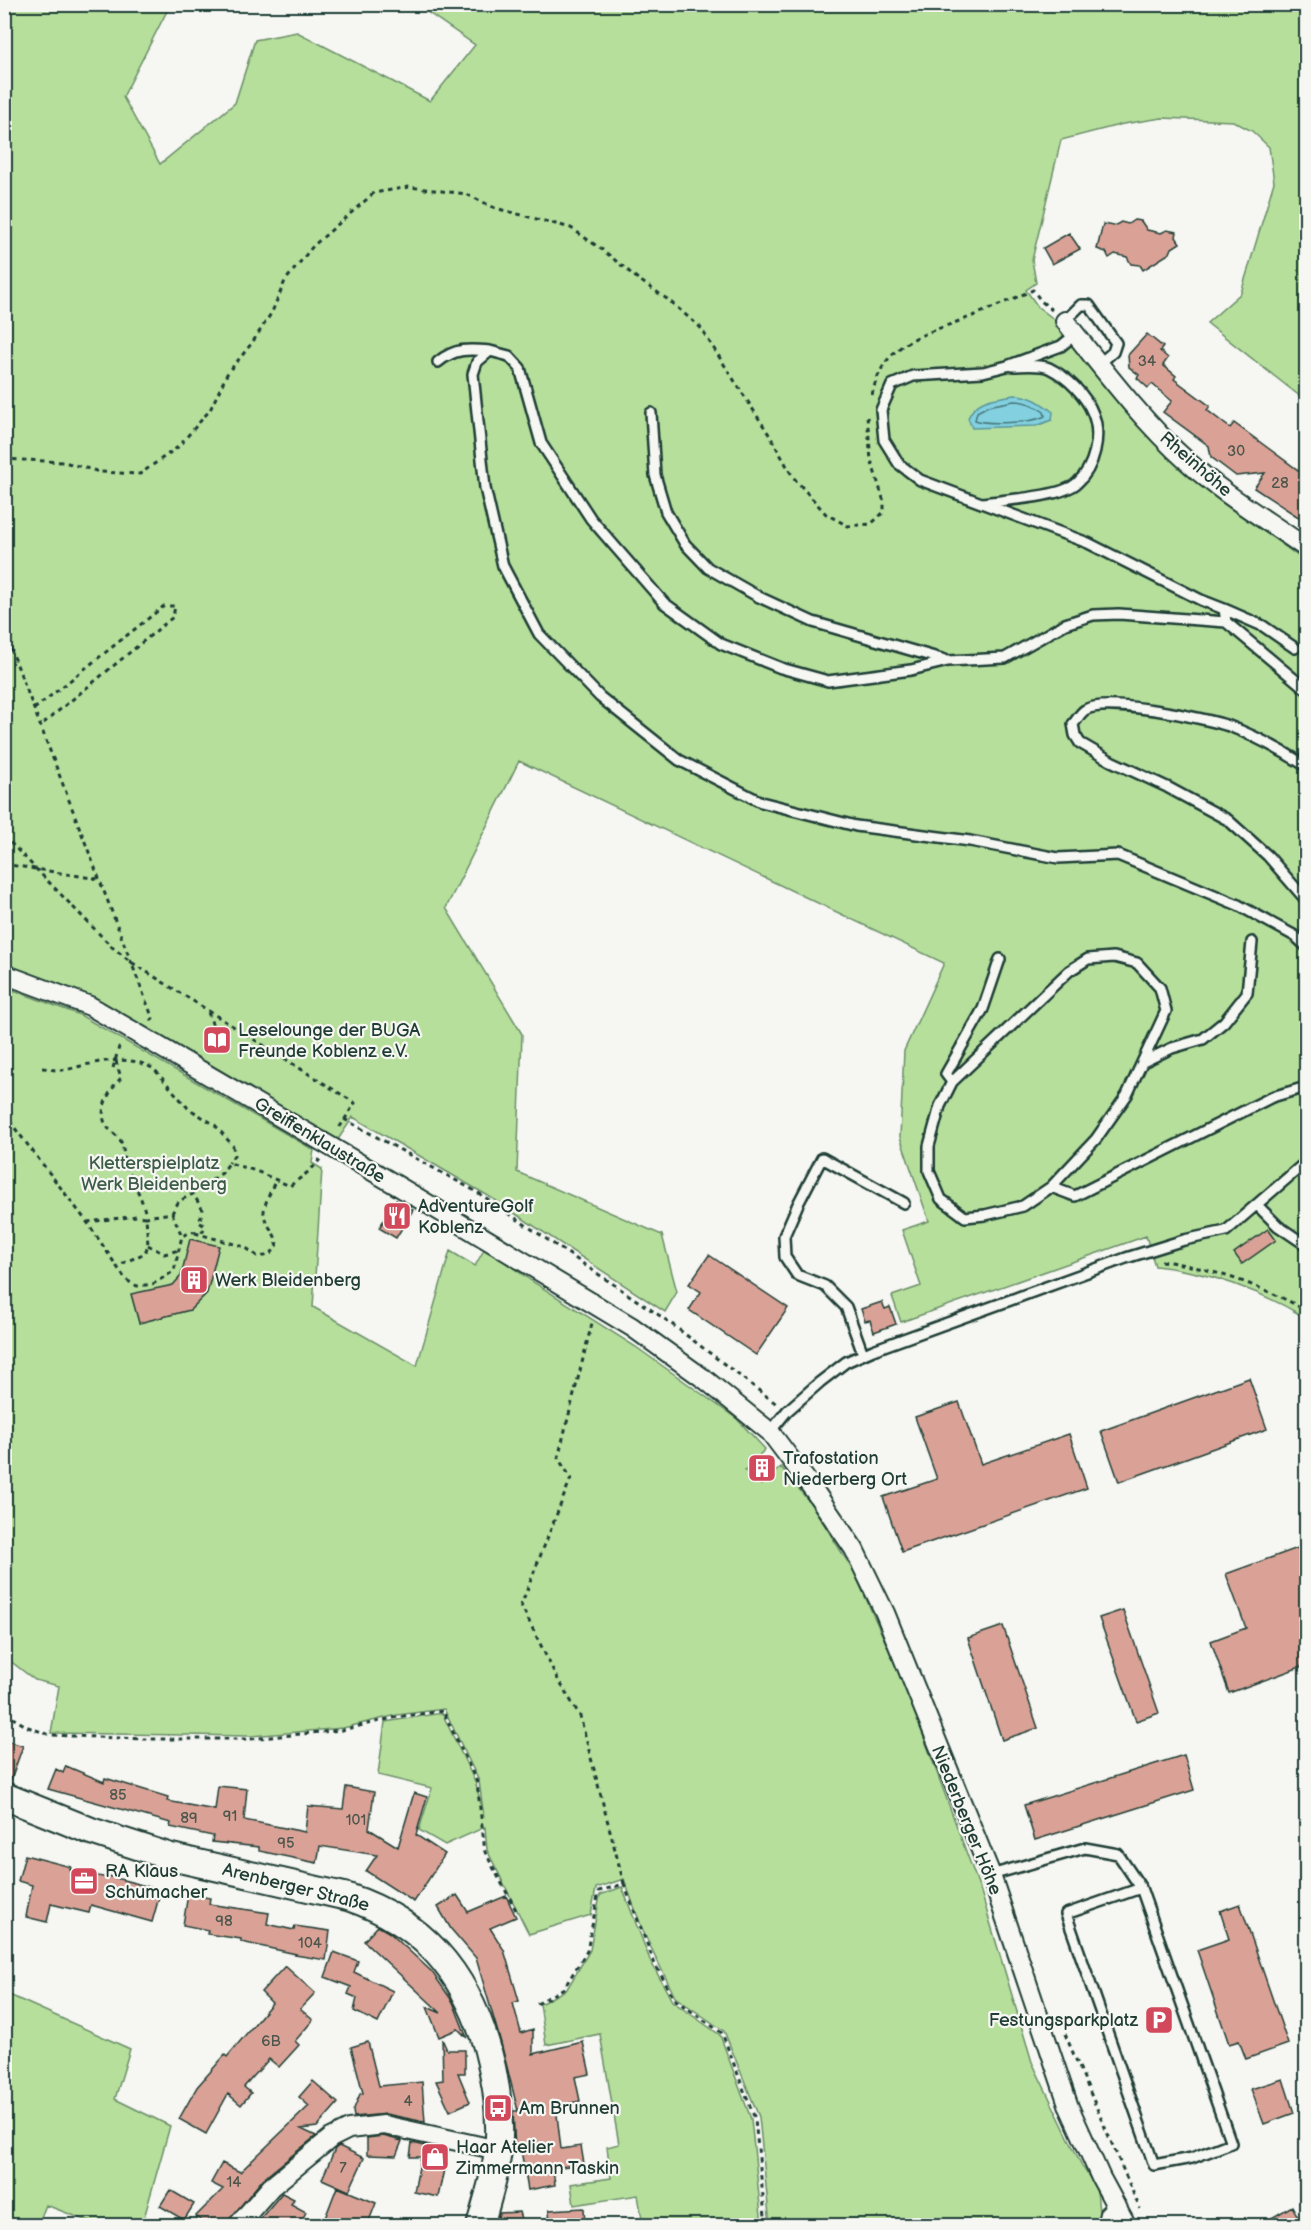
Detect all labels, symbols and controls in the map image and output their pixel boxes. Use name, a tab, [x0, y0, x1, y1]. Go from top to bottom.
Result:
house number: 34	[1138, 352, 1156, 371]
street label: Rheinhöhe	[1155, 427, 1236, 502]
house number: 30	[1227, 442, 1245, 461]
house number: 28	[1271, 474, 1289, 493]
place label: Leselounge der BUGA Freunde Koblenz e.V.	[238, 1020, 420, 1062]
library icon: Leselounge der BUGA Freunde Koblenz e.V.	[201, 1024, 233, 1056]
street label: Greiffenklaustraße	[251, 1093, 389, 1188]
park label: Kletterspielplatz Werk Bleidenberg	[81, 1153, 227, 1195]
place label: AdventureGolf Koblenz	[418, 1196, 534, 1238]
restaurant icon: AdventureGolf Koblenz	[381, 1200, 413, 1232]
building icon: Werk Bleidenberg	[178, 1264, 210, 1296]
place label: Werk Bleidenberg	[215, 1270, 361, 1291]
place label: Trafostation Niederberg Ort	[783, 1448, 908, 1490]
building icon: Trafostation Niederberg Ort	[746, 1452, 778, 1484]
street label: Niederberger Höhe	[927, 1742, 1006, 1898]
house number: 85	[109, 1786, 127, 1805]
house number: 91	[223, 1807, 237, 1826]
house number: 89	[180, 1809, 198, 1828]
house number: 101	[346, 1811, 366, 1830]
house number: 95	[277, 1834, 295, 1853]
street label: Arenberger Straße	[220, 1859, 372, 1916]
place label: RA Klaus Schumacher	[105, 1861, 208, 1903]
office icon: RA Klaus Schumacher	[68, 1865, 100, 1897]
house number: 98	[215, 1912, 233, 1931]
house number: 104	[298, 1934, 322, 1953]
parking icon: Festungsparkplatz	[1143, 2004, 1175, 2036]
place label: Festungsparkplatz	[989, 2010, 1138, 2031]
house number: 6B	[261, 2032, 281, 2051]
house number: 4	[403, 2092, 413, 2111]
bus stop icon: Am Brunnen	[482, 2092, 514, 2124]
place label: Am Brunnen	[519, 2098, 620, 2119]
place label: Haar Atelier Zimmermann Taskin	[455, 2137, 619, 2179]
shop icon: Haar Atelier Zimmermann Taskin	[419, 2141, 451, 2173]
house number: 7	[339, 2159, 347, 2178]
house number: 14	[227, 2173, 241, 2192]

